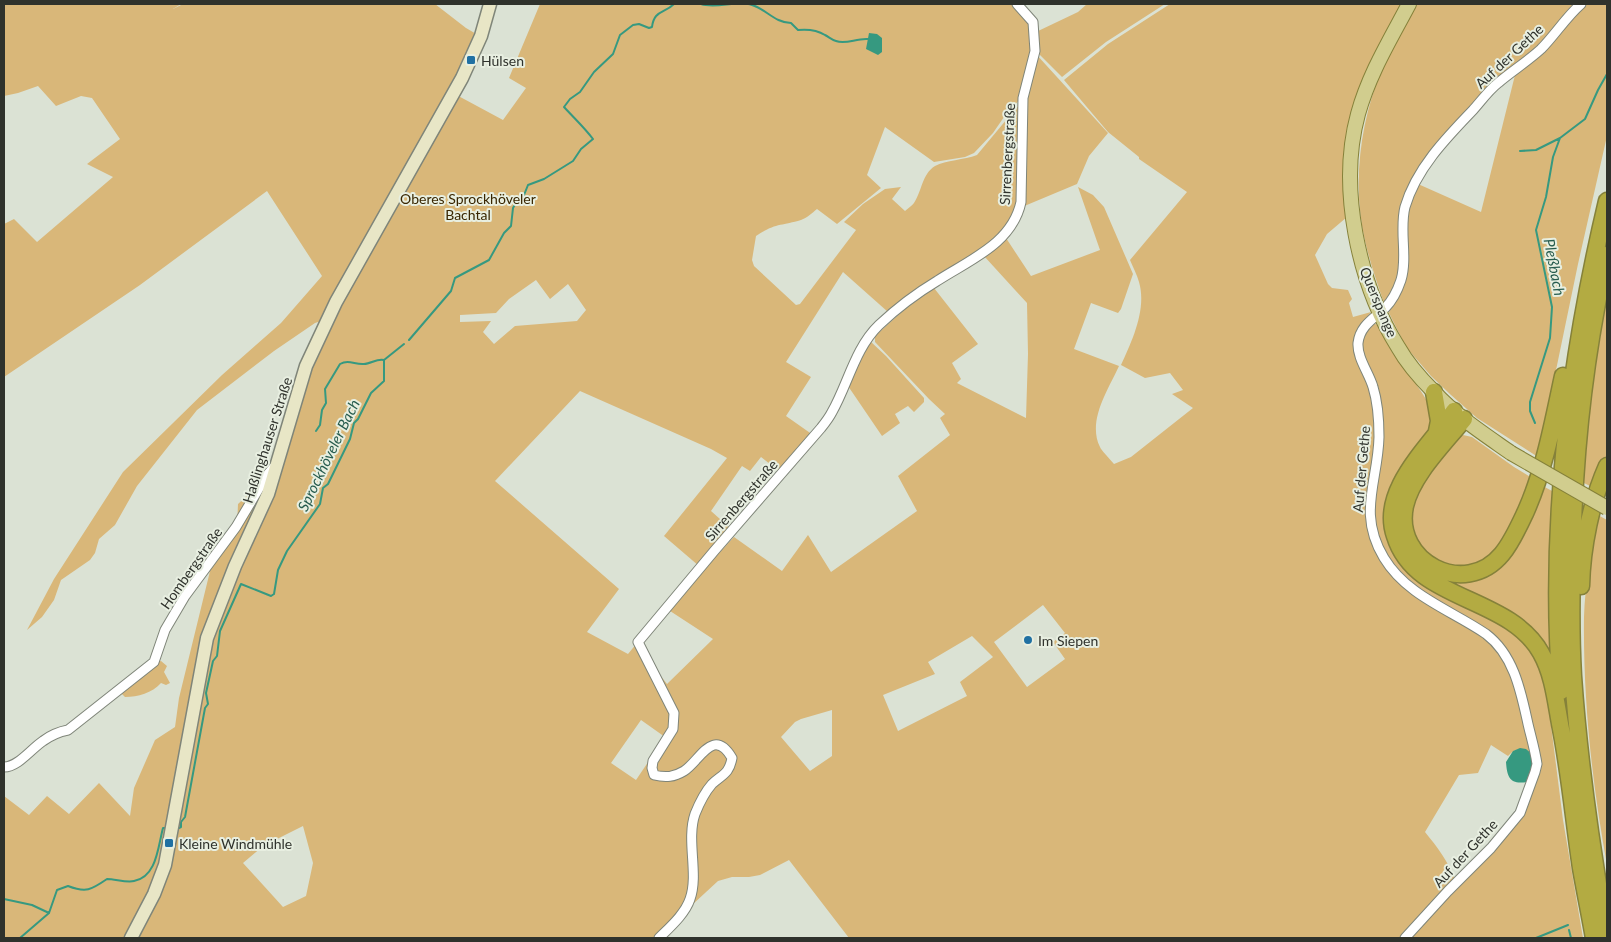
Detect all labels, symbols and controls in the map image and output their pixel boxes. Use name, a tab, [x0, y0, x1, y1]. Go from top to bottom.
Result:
street label: Auf der Gethe	[1472, 20, 1546, 92]
place label: Hülsen	[481, 52, 524, 69]
marker: Hülsen	[465, 54, 477, 66]
street label: Sirrenbergstraße	[996, 103, 1018, 205]
park label: Oberes Sprockhöveler Bachtal	[400, 190, 536, 223]
water label: Pleßbach	[1541, 237, 1569, 297]
street label: Querspange	[1357, 264, 1401, 340]
street label: Haßlinghauser Straße	[239, 375, 295, 505]
water label: Sprockhöveler Bach	[293, 396, 363, 514]
street label: Auf der Gethe	[1349, 425, 1373, 513]
street label: Sirrenbergstraße	[701, 456, 781, 544]
street label: Hombergstraße	[157, 524, 225, 612]
place label: Im Siepen	[1038, 632, 1098, 649]
marker: Im Siepen	[1022, 634, 1034, 646]
street label: Auf der Gethe	[1429, 816, 1501, 890]
place label: Kleine Windmühle	[179, 835, 292, 852]
marker: Kleine Windmühle	[163, 837, 175, 849]

